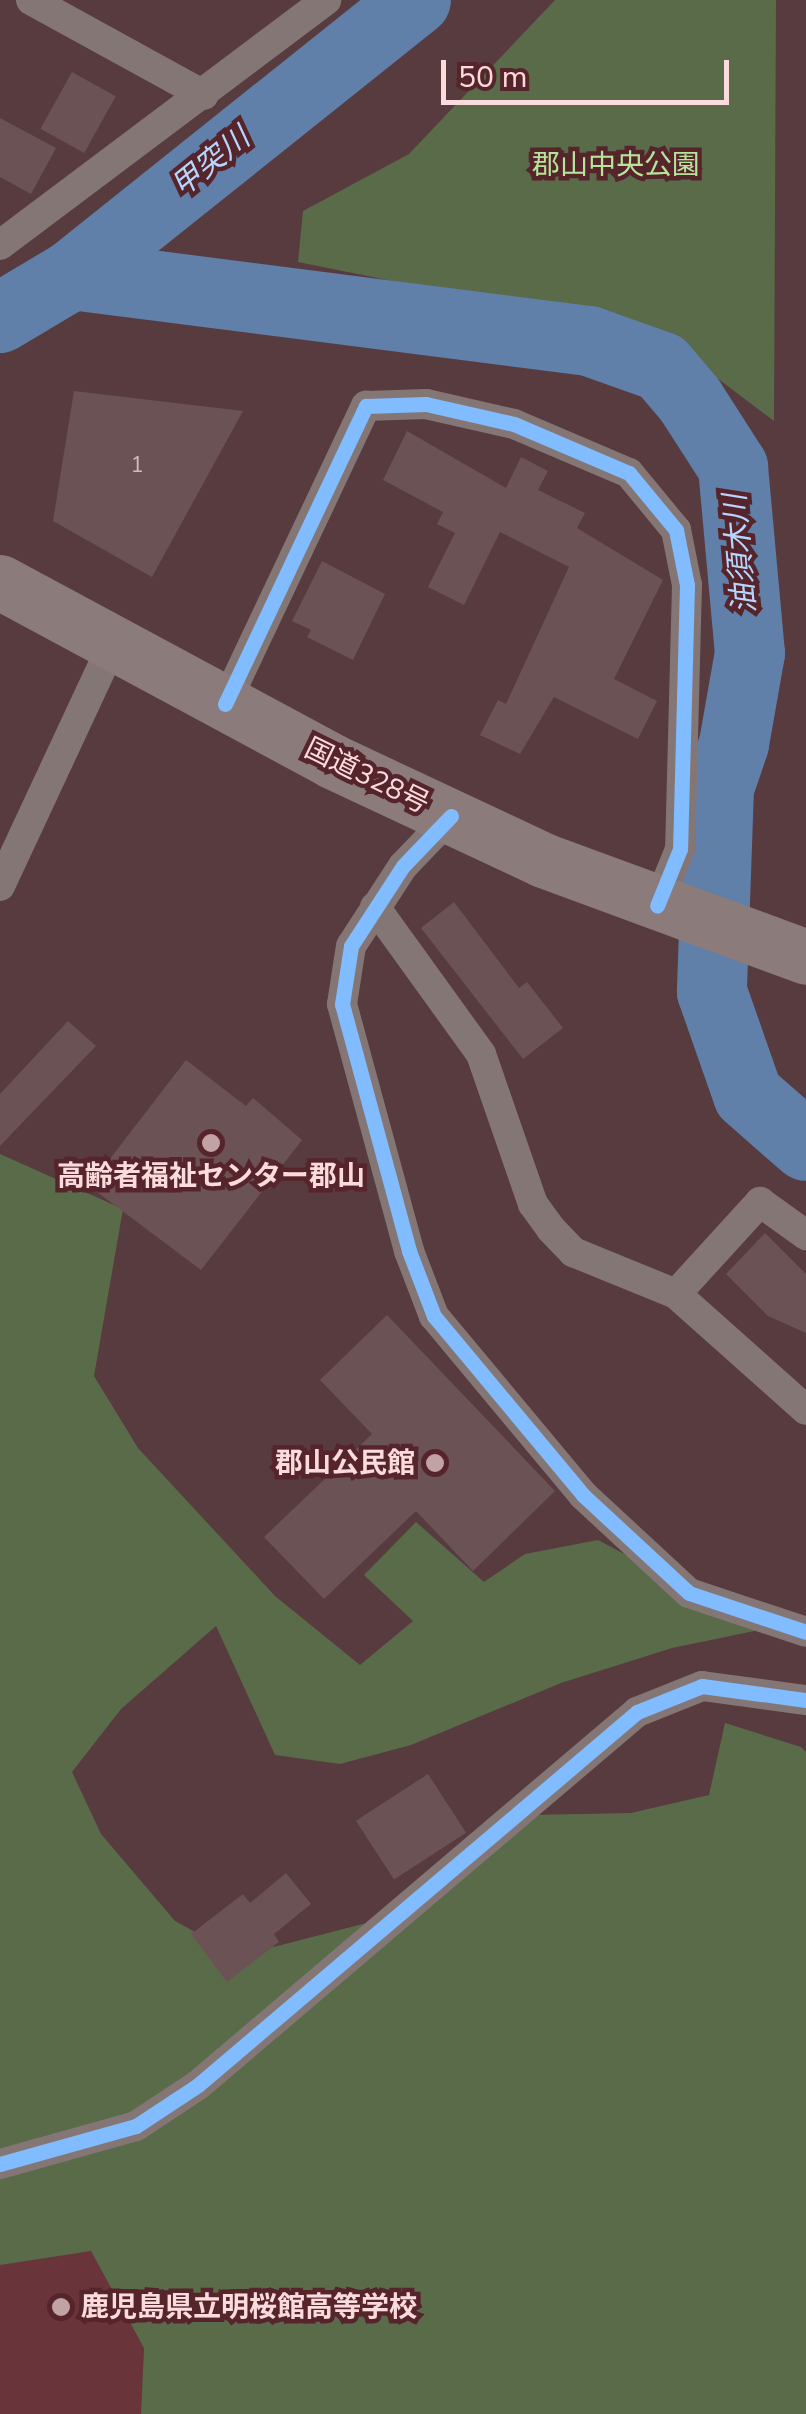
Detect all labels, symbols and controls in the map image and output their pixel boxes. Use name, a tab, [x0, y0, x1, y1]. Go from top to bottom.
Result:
scale bar	[446, 40, 734, 102]
text: 50 m	[458, 57, 527, 98]
water label: 甲突川	[165, 121, 257, 205]
park label: 郡山中央公園	[532, 148, 700, 182]
house number: 1	[130, 453, 144, 479]
water label: 油須木川	[718, 493, 764, 615]
street label: 国道328号	[299, 731, 435, 821]
marker: 高齢者福祉センター郡山	[200, 1132, 222, 1154]
place label: 高齢者福祉センター郡山	[57, 1159, 365, 1193]
place label: 郡山公民館	[275, 1446, 415, 1480]
marker: 郡山公民館	[424, 1452, 446, 1474]
place label: 鹿児島県立明桜館高等学校	[81, 2290, 417, 2324]
marker: 鹿児島県立明桜館高等学校	[50, 2296, 72, 2318]

